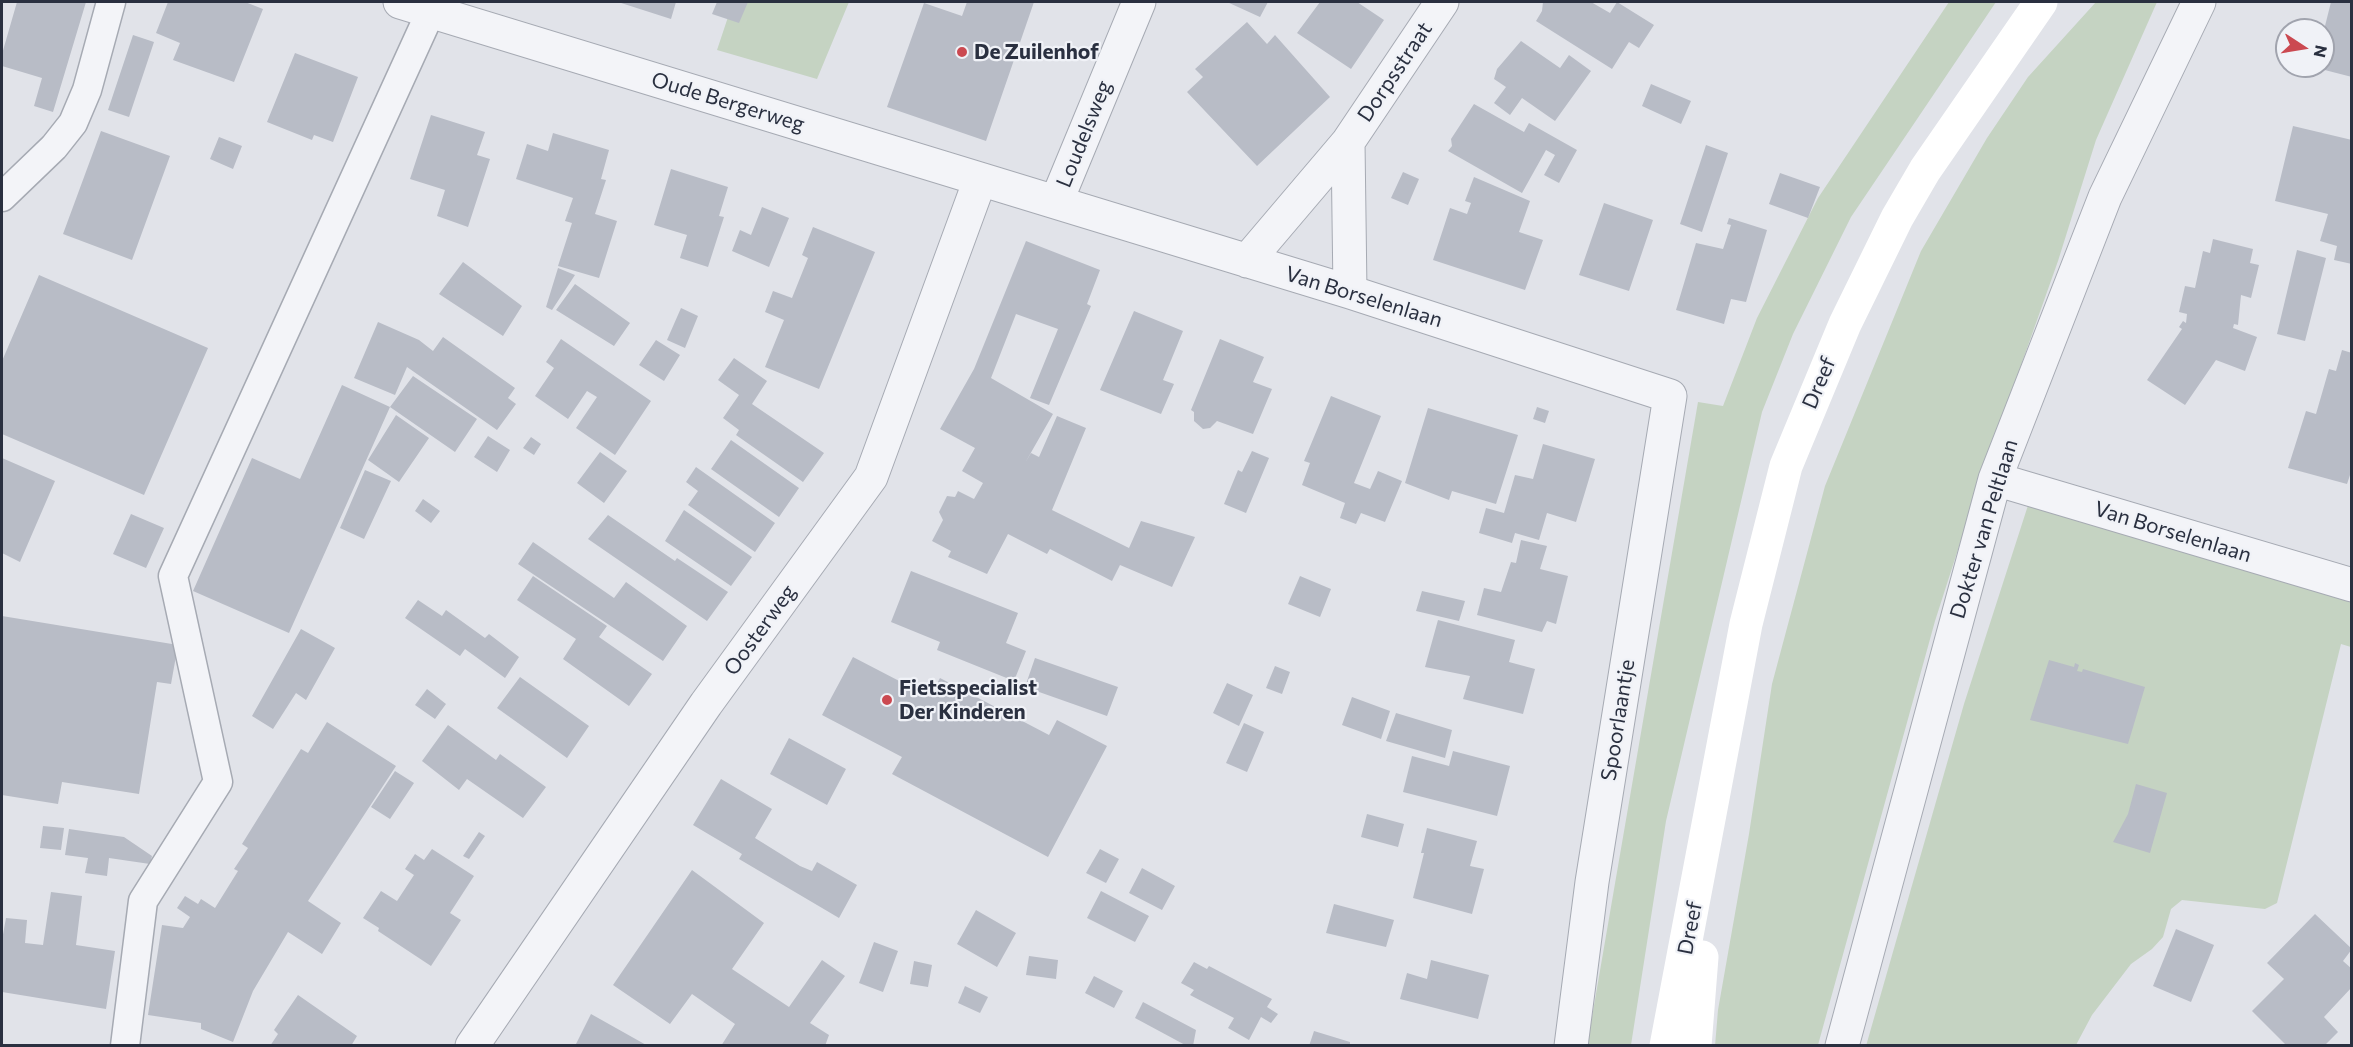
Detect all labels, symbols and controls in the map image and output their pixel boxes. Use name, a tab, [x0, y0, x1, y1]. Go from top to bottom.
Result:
street label: Dorpsstraat	[1352, 17, 1438, 127]
north arrow	[2275, 18, 2335, 78]
place label: De Zuilenhof	[974, 39, 1099, 65]
text: N	[2311, 44, 2332, 59]
marker: De Zuilenhof	[955, 45, 969, 59]
street label: Oude Bergerweg	[648, 67, 808, 137]
street label: Loudelsweg	[1051, 77, 1117, 191]
street label: Van Borselenlaan	[1282, 261, 1446, 333]
street label: Dreef	[1797, 353, 1841, 413]
street label: Dokter van Peltlaan	[1945, 436, 2023, 622]
street label: Van Borselenlaan	[2091, 496, 2255, 568]
street label: Oosterweg	[719, 580, 801, 680]
street label: Spoorlaantje	[1596, 657, 1640, 783]
place label: Fietsspecialist Der Kinderen	[899, 675, 1037, 725]
marker: Fietsspecialist Der Kinderen	[880, 693, 894, 707]
street label: Dreef	[1672, 899, 1708, 957]

